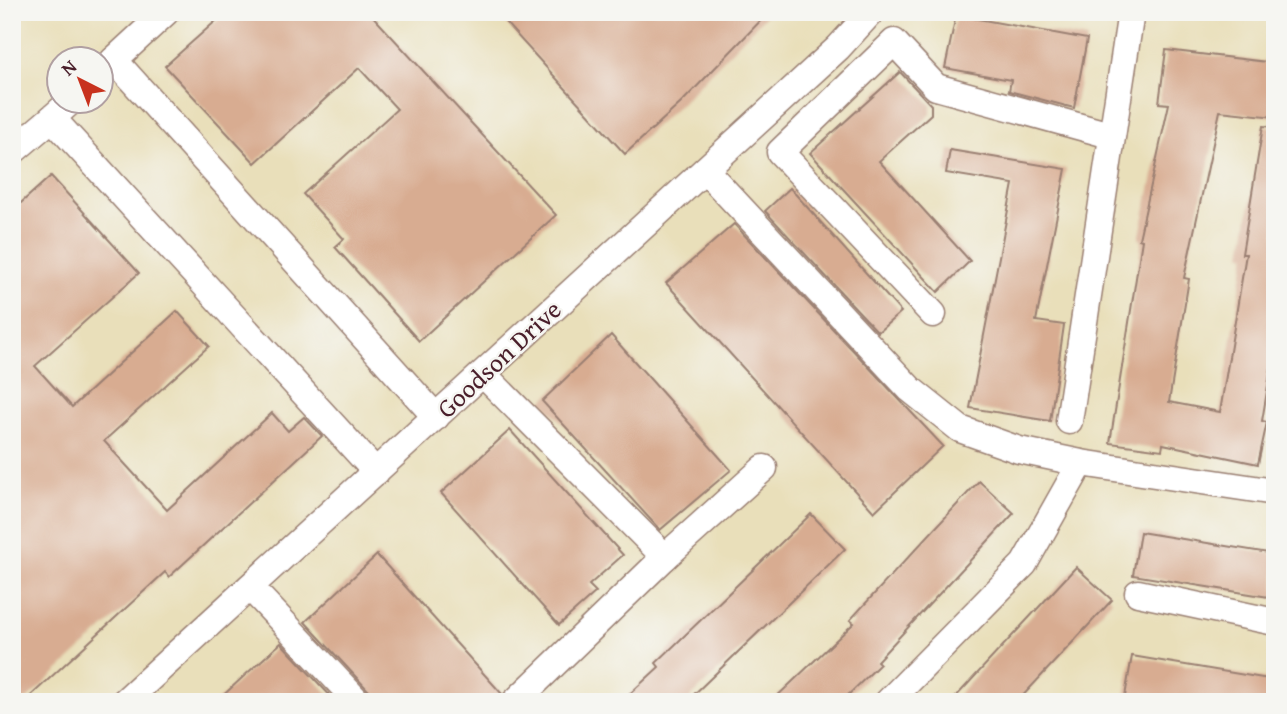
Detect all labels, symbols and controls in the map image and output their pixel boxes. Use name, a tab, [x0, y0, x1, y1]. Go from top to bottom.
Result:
north arrow	[46, 46, 116, 116]
text: N	[55, 53, 83, 82]
street label: Goodson Drive	[428, 291, 570, 427]

